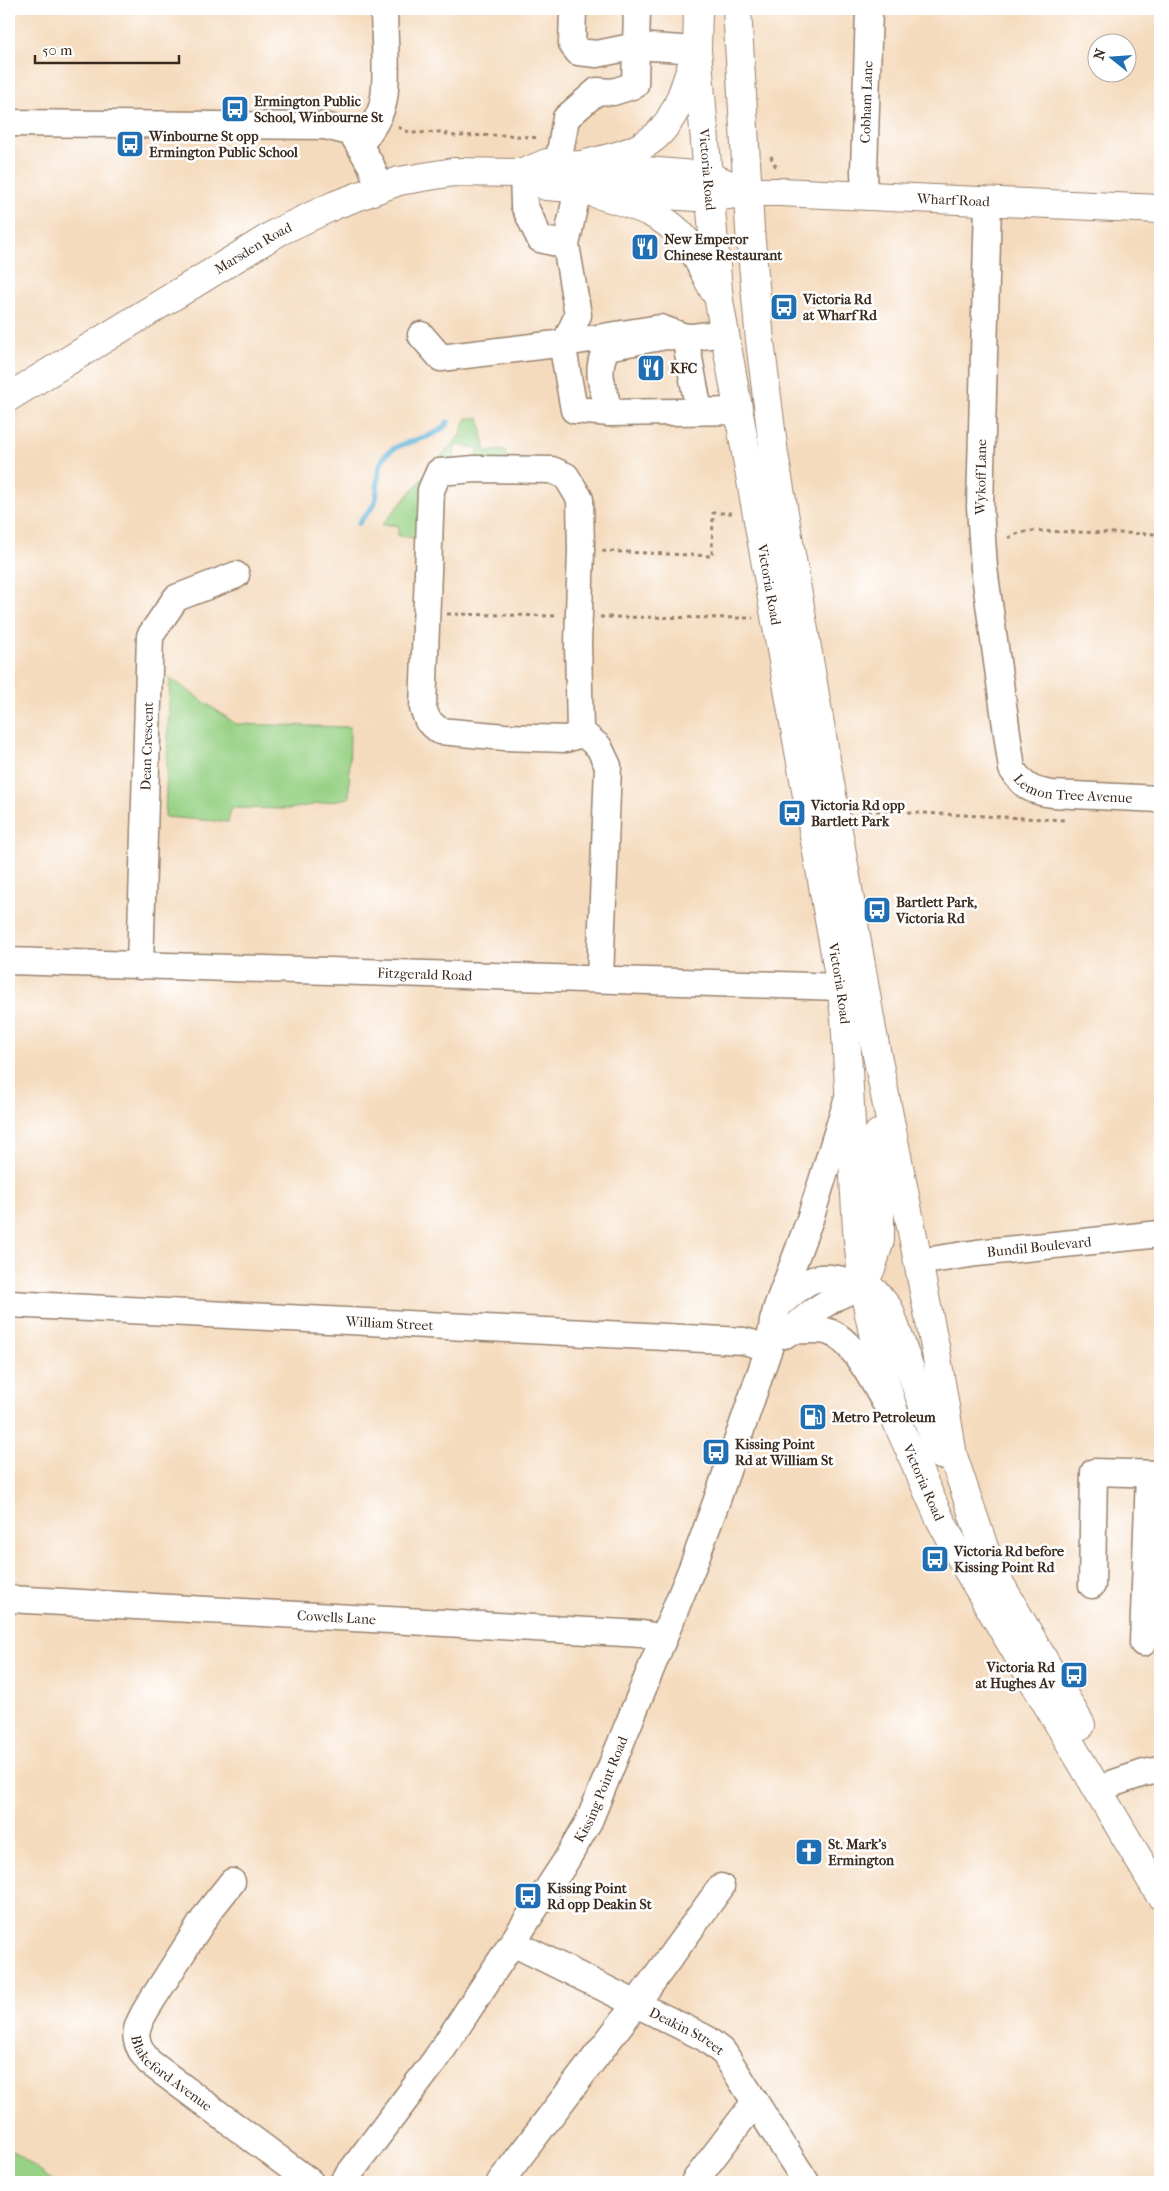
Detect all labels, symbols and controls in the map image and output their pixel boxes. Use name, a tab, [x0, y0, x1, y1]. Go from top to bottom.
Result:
scale bar	[35, 32, 179, 64]
north arrow	[1086, 32, 1136, 82]
text: 50 m	[42, 41, 73, 59]
text: N	[1090, 46, 1110, 62]
street label: Cobham Lane	[856, 60, 876, 144]
place label: Ermington Public School, Winbourne St	[254, 93, 384, 126]
bus stop icon: Ermington Public School, Winbourne St	[220, 94, 250, 124]
street label: Victoria Road	[695, 127, 720, 212]
place label: Winbourne St opp Ermington Public School	[148, 128, 298, 161]
bus stop icon: Winbourne St opp Ermington Public School	[115, 129, 145, 159]
street label: Wharf Road	[916, 190, 991, 210]
street label: Marsden Road	[211, 218, 295, 278]
place label: New Emperor Chinese Restaurant	[664, 231, 783, 264]
restaurant icon: New Emperor Chinese Restaurant	[630, 232, 660, 262]
place label: Victoria Rd at Wharf Rd	[802, 291, 878, 324]
bus stop icon: Victoria Rd at Wharf Rd	[769, 292, 799, 322]
restaurant icon: KFC	[636, 353, 666, 383]
place label: KFC	[670, 360, 697, 377]
street label: Wykoff Lane	[972, 439, 990, 516]
street label: Victoria Road	[754, 542, 785, 627]
street label: Dean Crescent	[137, 701, 157, 791]
street label: Lemon Tree Avenue	[1010, 770, 1133, 806]
place label: Victoria Rd opp Bartlett Park	[810, 797, 905, 830]
bus stop icon: Victoria Rd opp Bartlett Park	[777, 798, 807, 828]
place label: Bartlett Park, Victoria Rd	[895, 894, 977, 927]
bus stop icon: Bartlett Park, Victoria Rd	[862, 895, 892, 925]
street label: Victoria Road	[825, 940, 854, 1025]
street label: Fitzgerald Road	[377, 964, 473, 984]
street label: Bundil Boulevard	[986, 1233, 1093, 1260]
street label: William Street	[344, 1312, 434, 1334]
fuel station icon: Metro Petroleum	[798, 1402, 828, 1432]
place label: Metro Petroleum	[831, 1409, 936, 1426]
place label: Kissing Point Rd at William St	[735, 1436, 834, 1469]
bus stop icon: Kissing Point Rd at William St	[701, 1437, 731, 1467]
street label: Victoria Road	[899, 1440, 948, 1524]
place label: Victoria Rd before Kissing Point Rd	[953, 1543, 1064, 1576]
bus stop icon: Victoria Rd before Kissing Point Rd	[920, 1544, 950, 1574]
street label: Cowells Lane	[296, 1606, 377, 1628]
place label: Victoria Rd at Hughes Av	[976, 1659, 1056, 1692]
bus stop icon: Victoria Rd at Hughes Av	[1059, 1660, 1089, 1690]
street label: Kissing Point Road	[570, 1733, 631, 1845]
place label: St. Mark's Ermington	[828, 1836, 895, 1869]
church icon: St. Mark's Ermington	[794, 1837, 824, 1867]
place label: Kissing Point Rd opp Deakin St	[547, 1880, 653, 1913]
bus stop icon: Kissing Point Rd opp Deakin St	[513, 1881, 543, 1911]
street label: Deakin Street	[647, 2003, 728, 2059]
street label: Blakeford Avenue	[128, 2034, 215, 2115]

